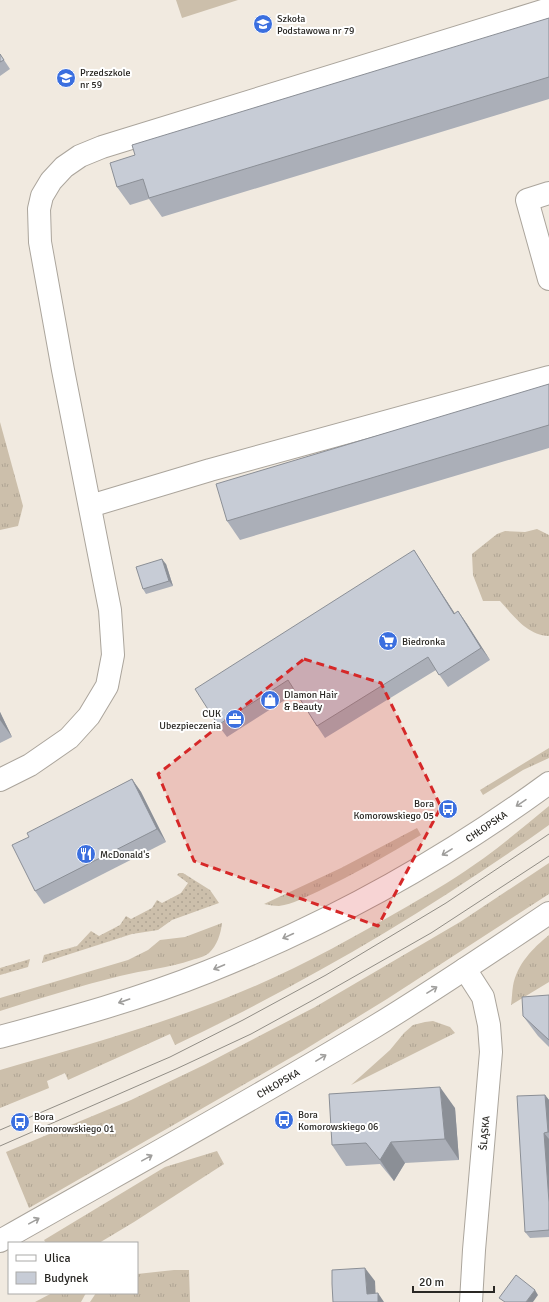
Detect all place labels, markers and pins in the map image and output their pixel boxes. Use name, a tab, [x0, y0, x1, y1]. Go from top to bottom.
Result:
school or university icon: Szkoła Podstawowa nr 79	[252, 13, 274, 35]
place label: Szkoła Podstawowa nr 79	[277, 13, 354, 37]
school or university icon: Przedszkole nr 59	[55, 67, 77, 89]
place label: Przedszkole nr 59	[80, 67, 131, 91]
supermarket icon: Biedronka	[377, 630, 399, 652]
place label: Biedronka	[402, 636, 445, 648]
shop icon: DIamon Hair & Beauty	[259, 689, 281, 711]
place label: DIamon Hair & Beauty	[284, 689, 338, 713]
place label: CUK Ubezpieczenia	[159, 708, 221, 732]
office icon: CUK Ubezpieczenia	[224, 708, 246, 730]
place label: Bora Komorowskiego 05	[353, 798, 434, 822]
bus stop icon: Bora Komorowskiego 05	[437, 798, 459, 820]
restaurant icon: McDonald's	[75, 843, 97, 865]
place label: McDonald's	[100, 849, 150, 861]
bus stop icon: Bora Komorowskiego 06	[273, 1109, 295, 1131]
place label: Bora Komorowskiego 06	[298, 1109, 379, 1133]
bus stop icon: Bora Komorowskiego 01	[9, 1111, 31, 1133]
place label: Bora Komorowskiego 01	[34, 1111, 115, 1135]

